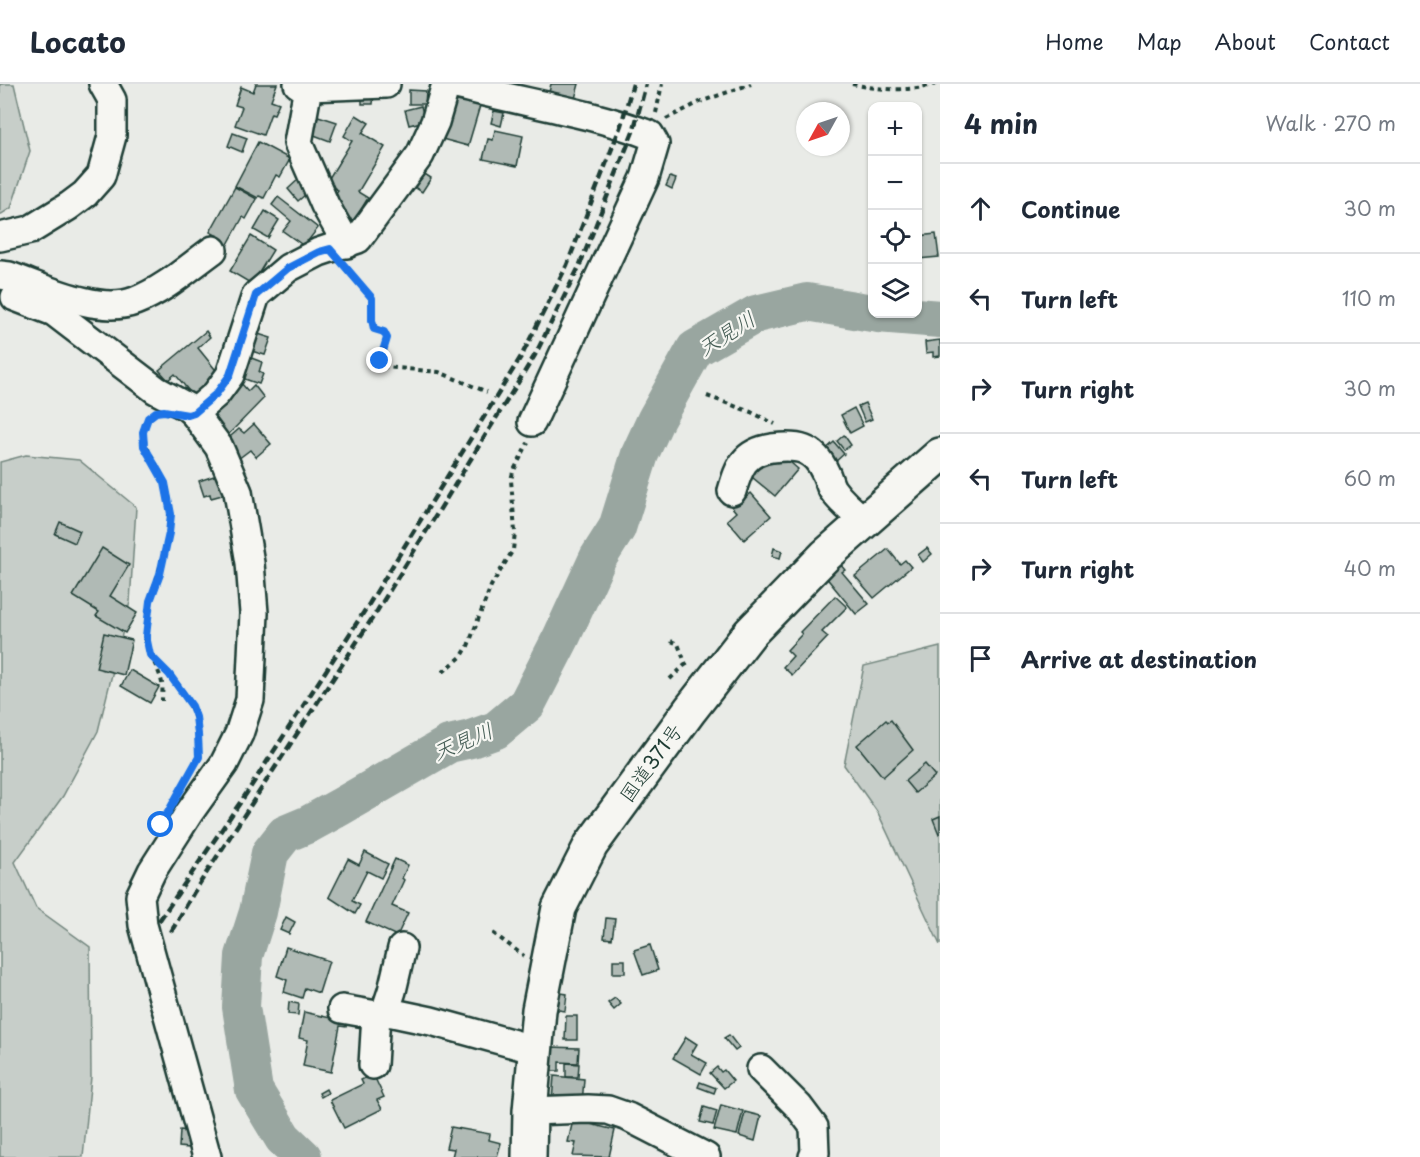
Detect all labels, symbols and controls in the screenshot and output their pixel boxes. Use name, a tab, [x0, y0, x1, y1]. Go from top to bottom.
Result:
text: Locato	[30, 20, 126, 63]
text: Home	[1045, 25, 1104, 57]
text: Map	[1137, 25, 1182, 57]
text: About	[1215, 25, 1276, 57]
text: Contact	[1309, 25, 1390, 57]
north arrow	[796, 102, 850, 156]
map controls	[868, 102, 922, 318]
button: +	[868, 102, 922, 156]
text: 4 min	[964, 104, 1038, 143]
text: Walk · 270 m	[1265, 108, 1396, 138]
button: −	[868, 156, 922, 210]
icon: ahead	[964, 192, 997, 225]
text: Continue	[1021, 192, 1120, 225]
text: 30 m	[1343, 193, 1396, 223]
button: locate	[868, 210, 922, 264]
button: layers	[868, 264, 922, 318]
icon: left	[964, 282, 997, 315]
text: Turn left	[1021, 282, 1118, 315]
text: 110 m	[1342, 283, 1396, 313]
water label: 天見川	[691, 302, 761, 363]
route end	[366, 347, 392, 373]
icon: right	[964, 372, 997, 405]
text: Turn right	[1021, 372, 1134, 405]
text: 30 m	[1343, 373, 1396, 403]
icon: left	[964, 462, 997, 495]
text: Turn left	[1021, 462, 1118, 495]
text: 60 m	[1344, 463, 1396, 493]
icon: right	[964, 552, 997, 585]
text: Turn right	[1021, 552, 1134, 585]
text: 40 m	[1344, 553, 1396, 583]
icon: arrive	[964, 642, 997, 675]
text: Arrive at destination	[1021, 642, 1257, 675]
water label: 天見川	[427, 713, 497, 767]
street label: 国道371号	[611, 717, 689, 808]
route start	[147, 811, 173, 837]

